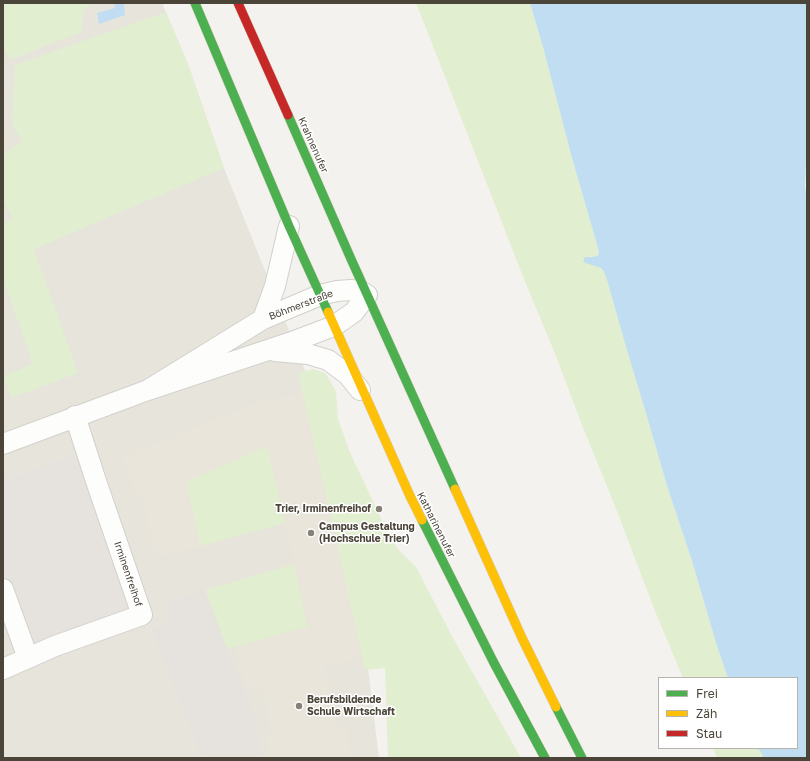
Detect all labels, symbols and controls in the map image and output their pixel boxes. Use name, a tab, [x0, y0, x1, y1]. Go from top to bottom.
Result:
street label: Krahnenufer	[295, 115, 331, 175]
street label: Böhmerstraße	[267, 287, 335, 323]
street label: Katharinenufer	[414, 490, 458, 560]
place label: Trier, Irminenfreihof	[275, 503, 371, 515]
marker: Trier, Irminenfreihof	[374, 504, 384, 514]
place label: Campus Gestaltung (Hochschule Trier)	[319, 521, 415, 544]
marker: Campus Gestaltung (Hochschule Trier)	[306, 528, 316, 538]
street label: Irminenfreihof	[111, 540, 145, 608]
legend	[658, 677, 798, 749]
text: Frei	[696, 686, 718, 701]
place label: Berufsbildende Schule Wirtschaft	[307, 694, 395, 718]
marker: Berufsbildende Schule Wirtschaft	[294, 701, 304, 711]
text: Zäh	[696, 706, 717, 721]
text: Stau	[696, 726, 722, 741]

